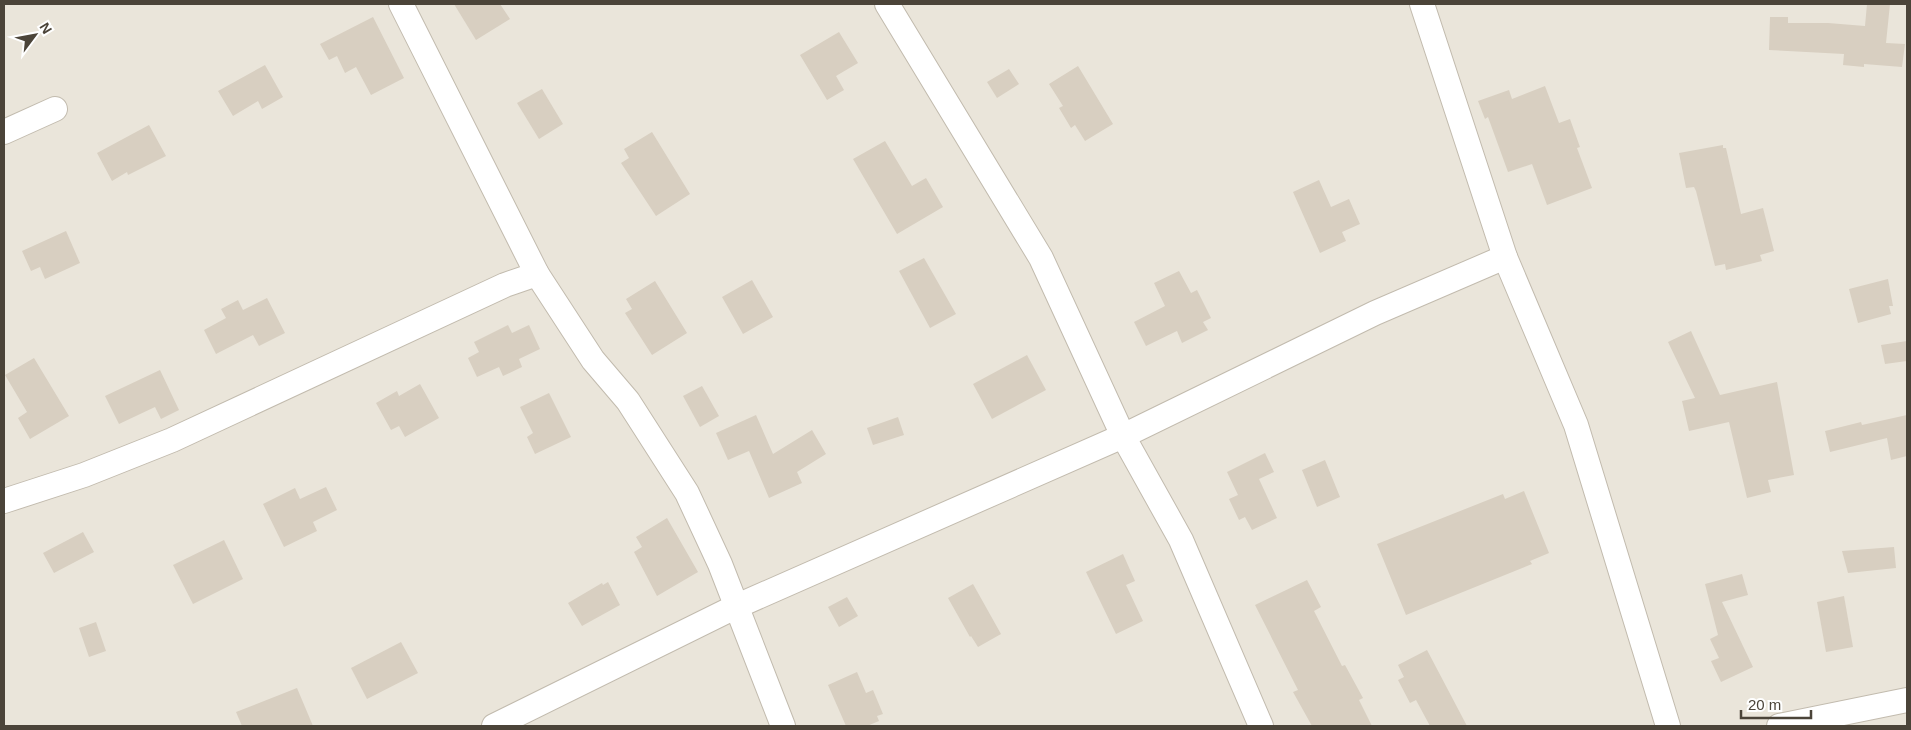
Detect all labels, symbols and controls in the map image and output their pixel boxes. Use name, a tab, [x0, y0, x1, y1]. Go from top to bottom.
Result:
north arrow	[10, 10, 60, 60]
text: N	[37, 20, 55, 37]
scale bar	[1741, 688, 1811, 720]
text: 20 m	[1748, 696, 1781, 713]

